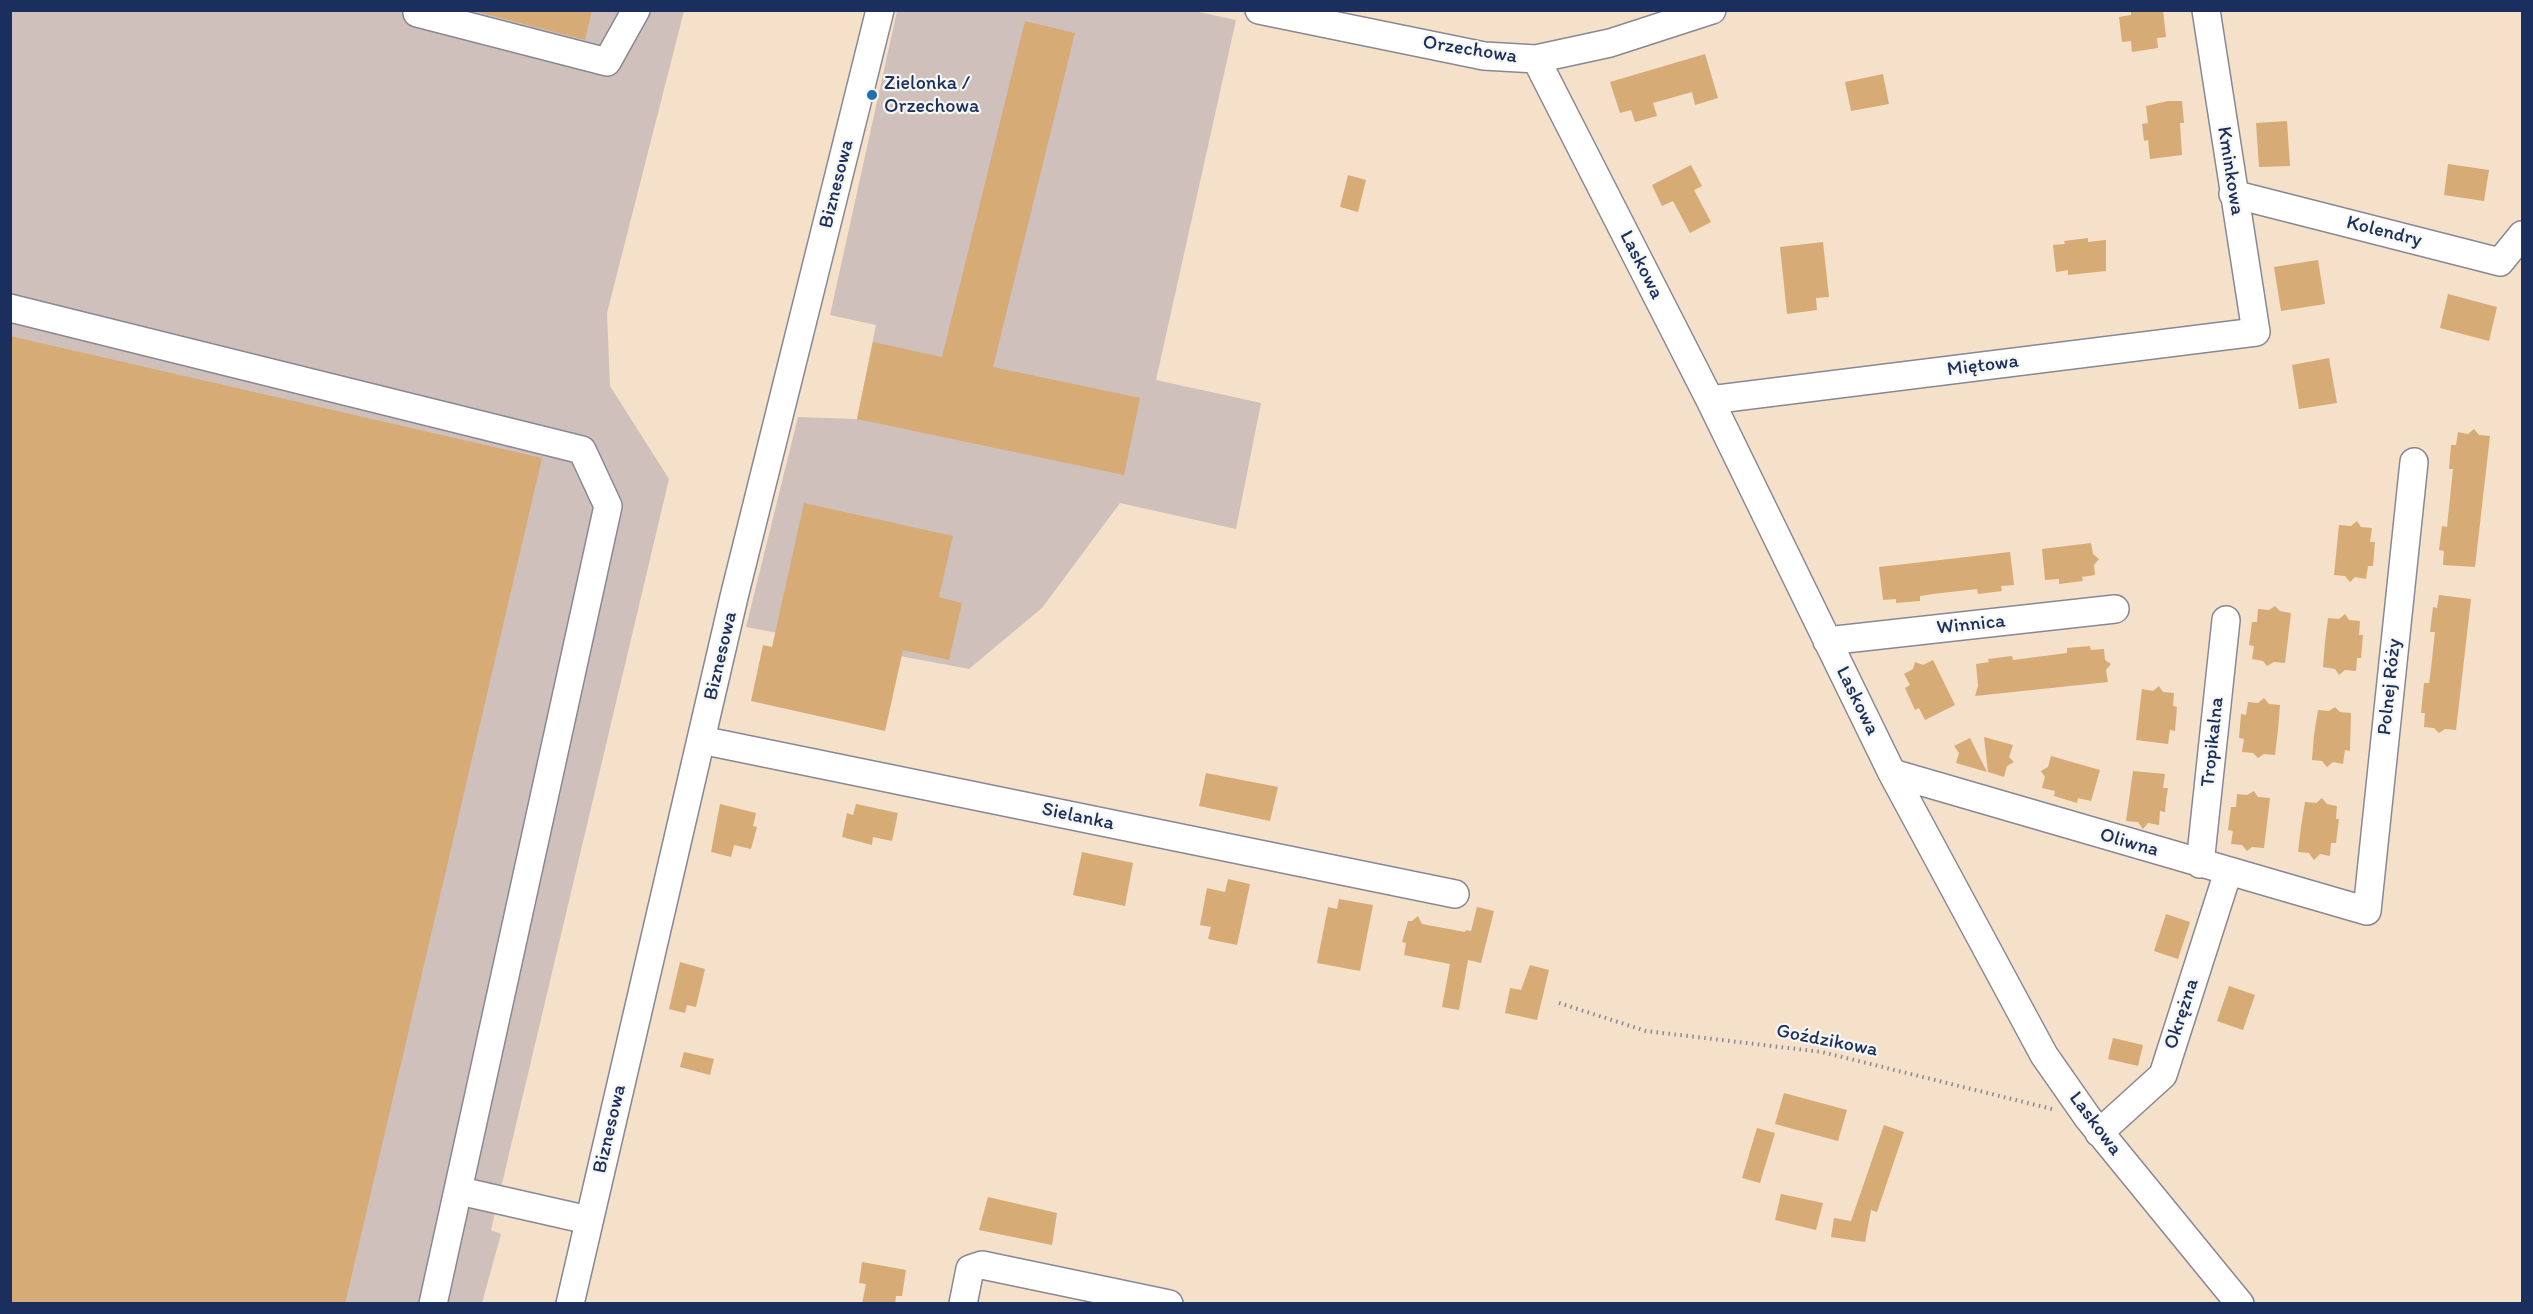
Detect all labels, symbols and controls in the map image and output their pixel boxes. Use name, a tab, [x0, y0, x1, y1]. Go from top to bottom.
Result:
street label: Orzechowa	[1421, 31, 1519, 69]
place label: Zielonka / Orzechowa	[884, 72, 979, 119]
marker: Zielonka / Orzechowa	[865, 88, 879, 102]
street label: Kminkowa	[2211, 125, 2249, 217]
street label: Biznesowa	[814, 137, 860, 231]
street label: Kolendry	[2344, 211, 2424, 253]
street label: Laskowa	[1614, 227, 1668, 303]
street label: Miętowa	[1946, 350, 2020, 382]
street label: Biznesowa	[699, 609, 743, 703]
street label: Winnica	[1935, 609, 2007, 641]
street label: Polnej Róży	[2373, 638, 2407, 736]
street label: Laskowa	[1830, 663, 1884, 739]
street label: Tropikalna	[2196, 696, 2230, 788]
street label: Sielanka	[1040, 798, 1116, 836]
street label: Oliwna	[2097, 823, 2161, 863]
street label: Okrężna	[2159, 976, 2205, 1052]
street label: Goździkowa	[1774, 1019, 1880, 1063]
street label: Biznesowa	[588, 1082, 632, 1176]
street label: Laskowa	[2063, 1087, 2127, 1161]

